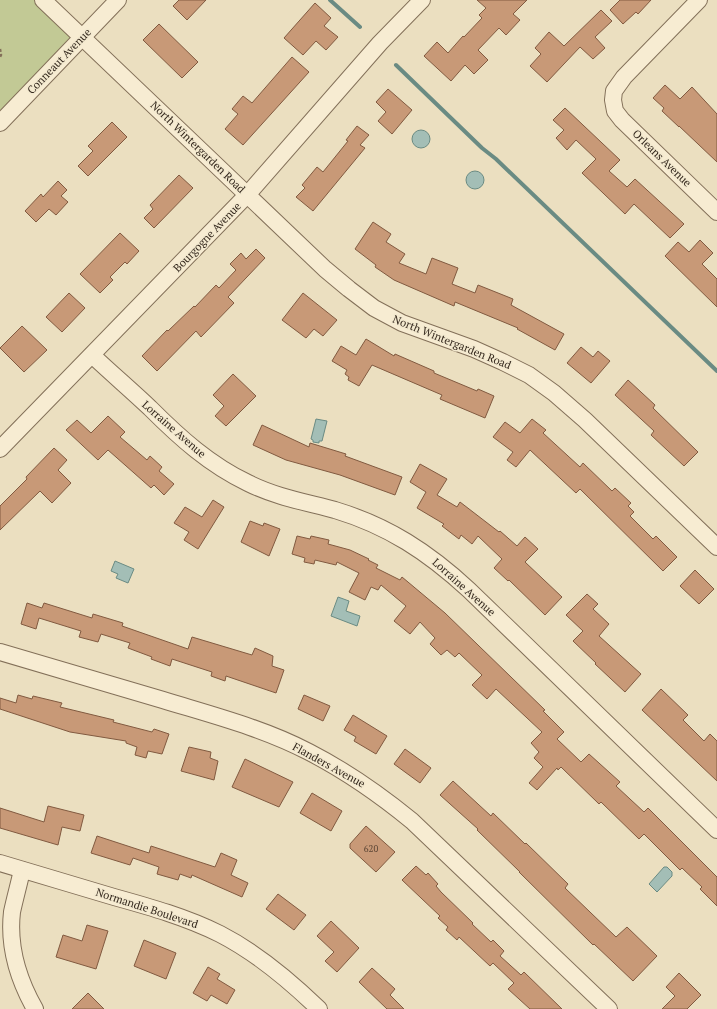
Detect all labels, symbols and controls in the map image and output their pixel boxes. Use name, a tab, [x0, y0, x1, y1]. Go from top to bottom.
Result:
street label: Conneaut Avenue	[24, 25, 94, 97]
street label: North Wintergarden Road	[148, 98, 248, 196]
street label: Orleans Avenue	[630, 126, 695, 190]
street label: Bourgogne Avenue	[170, 199, 244, 275]
street label: North Wintergarden Road	[391, 312, 513, 372]
street label: Lorraine Avenue	[139, 397, 209, 461]
street label: Lorraine Avenue	[430, 555, 499, 619]
street label: Flanders Avenue	[290, 739, 368, 791]
house number: 620	[364, 843, 378, 855]
street label: Normandie Boulevard	[94, 885, 200, 931]

